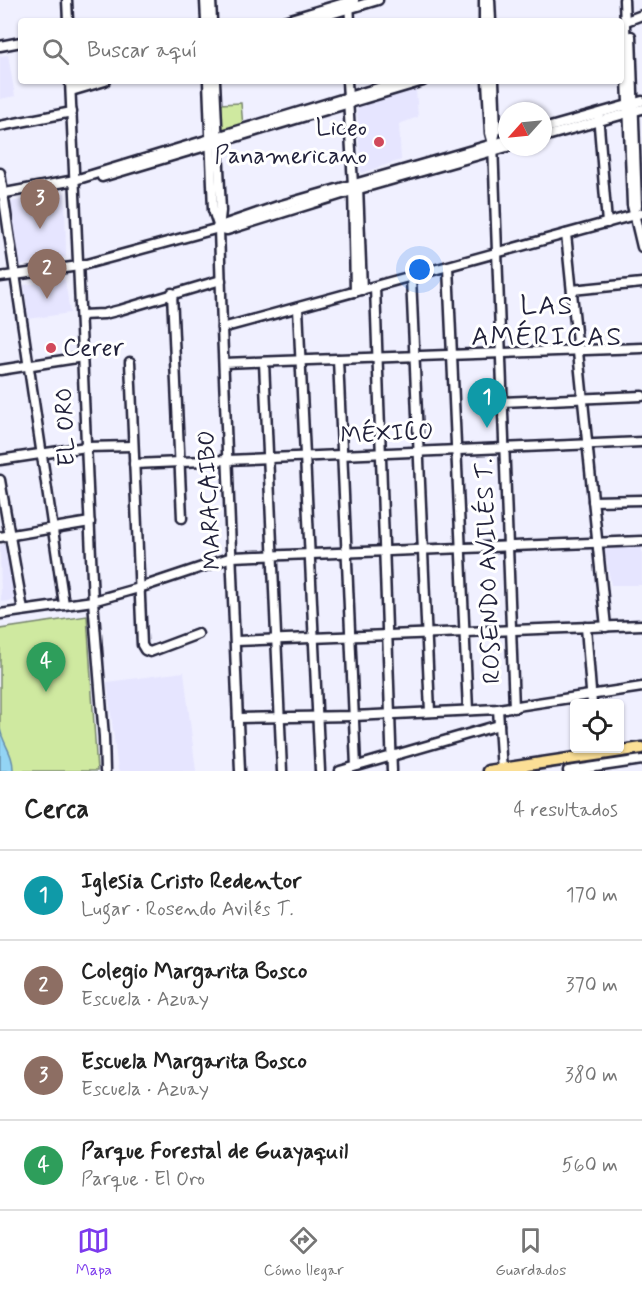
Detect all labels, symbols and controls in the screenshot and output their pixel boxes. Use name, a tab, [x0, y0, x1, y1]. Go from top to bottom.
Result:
search box	[18, 18, 624, 84]
icon: search	[39, 35, 72, 68]
text: Buscar aquí	[87, 37, 198, 65]
north arrow	[498, 102, 552, 156]
place label: Liceo Panamericano	[214, 113, 367, 172]
marker: Liceo Panamericano	[372, 135, 386, 149]
pin: 3	[20, 180, 60, 229]
pin: 2	[28, 250, 66, 299]
your location	[405, 255, 434, 284]
district label: LAS AMÉRICAS	[471, 289, 623, 355]
place label: Cerer	[63, 333, 125, 364]
marker: Cerer	[44, 341, 58, 355]
pin: 1	[468, 378, 506, 428]
street label: EL ORO	[49, 387, 83, 467]
street label: MÉXICO	[340, 414, 434, 452]
street label: MARACAIBO	[191, 429, 229, 571]
street label: ROSENDO AVILÉS T.	[468, 458, 508, 684]
pin: 4	[26, 642, 66, 692]
map controls	[570, 699, 624, 753]
button: locate	[570, 699, 624, 753]
text: Cerca	[24, 793, 89, 827]
text: 4 resultados	[514, 797, 618, 824]
text: Iglesia Cristo Redentor	[81, 868, 301, 896]
text: 1	[39, 882, 48, 909]
text: 170 m	[566, 882, 618, 909]
text: Lugar · Rosendo Avilés T.	[81, 896, 294, 923]
text: Colegio Margarita Bosco	[81, 958, 307, 986]
text: 2	[39, 972, 48, 999]
text: 370 m	[566, 972, 618, 999]
text: Escuela · Azuay	[81, 986, 209, 1013]
text: Escuela Margarita Bosco	[81, 1048, 307, 1076]
text: 3	[39, 1062, 48, 1089]
text: 380 m	[565, 1062, 618, 1089]
text: Escuela · Azuay	[81, 1076, 209, 1103]
text: Parque Forestal de Guayaquil	[81, 1138, 348, 1166]
text: 4	[38, 1152, 49, 1179]
text: 560 m	[562, 1152, 618, 1179]
text: Parque · El Oro	[81, 1166, 205, 1193]
tab: Mapa	[76, 1224, 112, 1281]
tab: Cómo llegar	[264, 1224, 344, 1281]
tab: Guardados	[495, 1224, 566, 1281]

